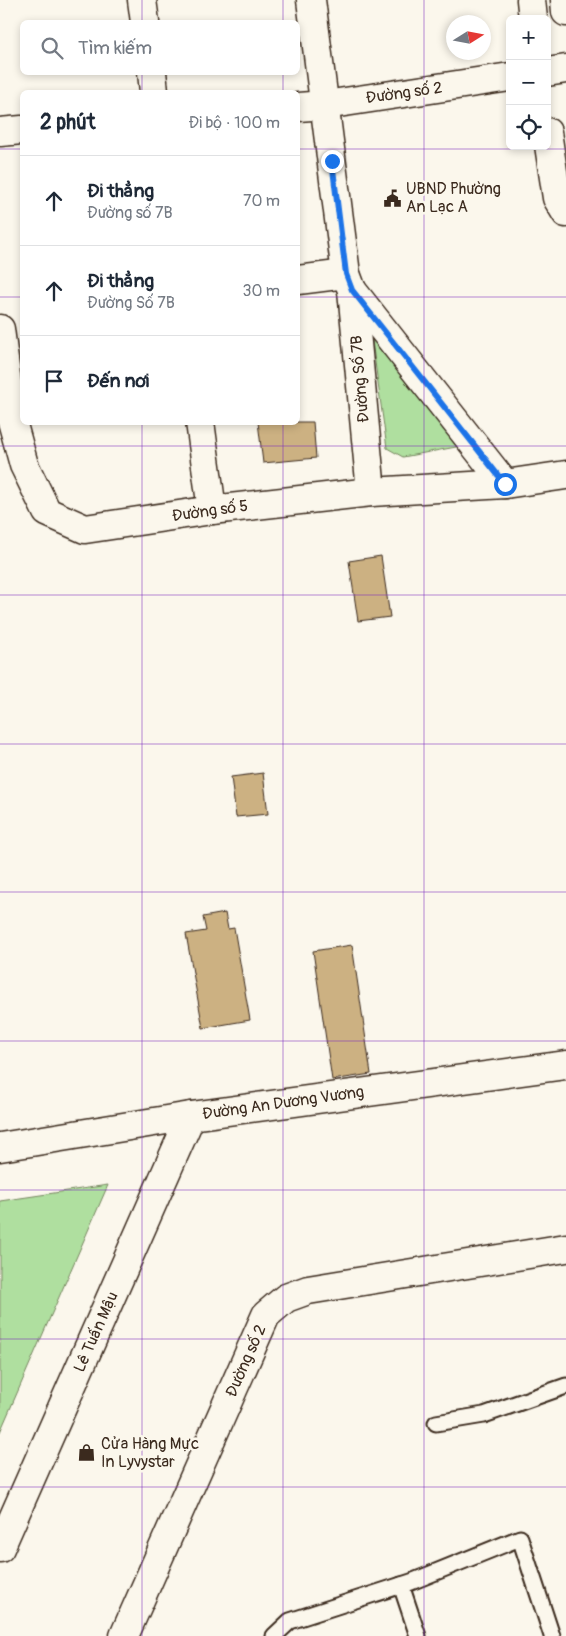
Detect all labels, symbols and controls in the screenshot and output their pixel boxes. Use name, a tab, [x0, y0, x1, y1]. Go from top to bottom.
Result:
north arrow	[446, 15, 491, 60]
map controls	[506, 15, 551, 150]
button: +	[506, 15, 551, 60]
search box	[20, 20, 300, 75]
icon: search	[38, 34, 66, 62]
text: Tìm kiếm	[78, 36, 152, 60]
button: −	[506, 60, 551, 105]
street label: Đường số 2	[364, 78, 444, 108]
button: locate	[506, 105, 551, 150]
text: 2 phút	[40, 109, 95, 136]
text: Đi bộ · 100 m	[188, 113, 280, 133]
route end	[321, 150, 344, 173]
text: Đi thẳng	[87, 179, 154, 203]
place label: UBND Phường An Lạc A	[406, 179, 501, 217]
icon: ahead	[40, 187, 68, 215]
public building icon: UBND Phường An Lạc A	[382, 188, 402, 208]
text: 70 m	[243, 191, 280, 211]
text: Đường số 7B	[87, 203, 173, 223]
text: Đi thẳng	[87, 269, 154, 293]
icon: ahead	[40, 277, 68, 305]
text: 30 m	[242, 281, 280, 301]
text: Đường Số 7B	[87, 293, 175, 313]
street label: Đường Số 7B	[346, 334, 374, 424]
icon: arrive	[40, 367, 68, 395]
text: Đến nơi	[87, 369, 149, 393]
route start	[494, 473, 517, 496]
street label: Đường số 5	[171, 496, 249, 526]
street label: Đường An Dương Vương	[201, 1082, 365, 1124]
street label: Lê Tuấn Mậu	[69, 1289, 123, 1375]
street label: Đường số 2	[221, 1322, 271, 1400]
place label: Cửa Hàng Mực In Lyvystar	[101, 1434, 199, 1472]
shop icon: Cửa Hàng Mực In Lyvystar	[77, 1443, 97, 1463]

